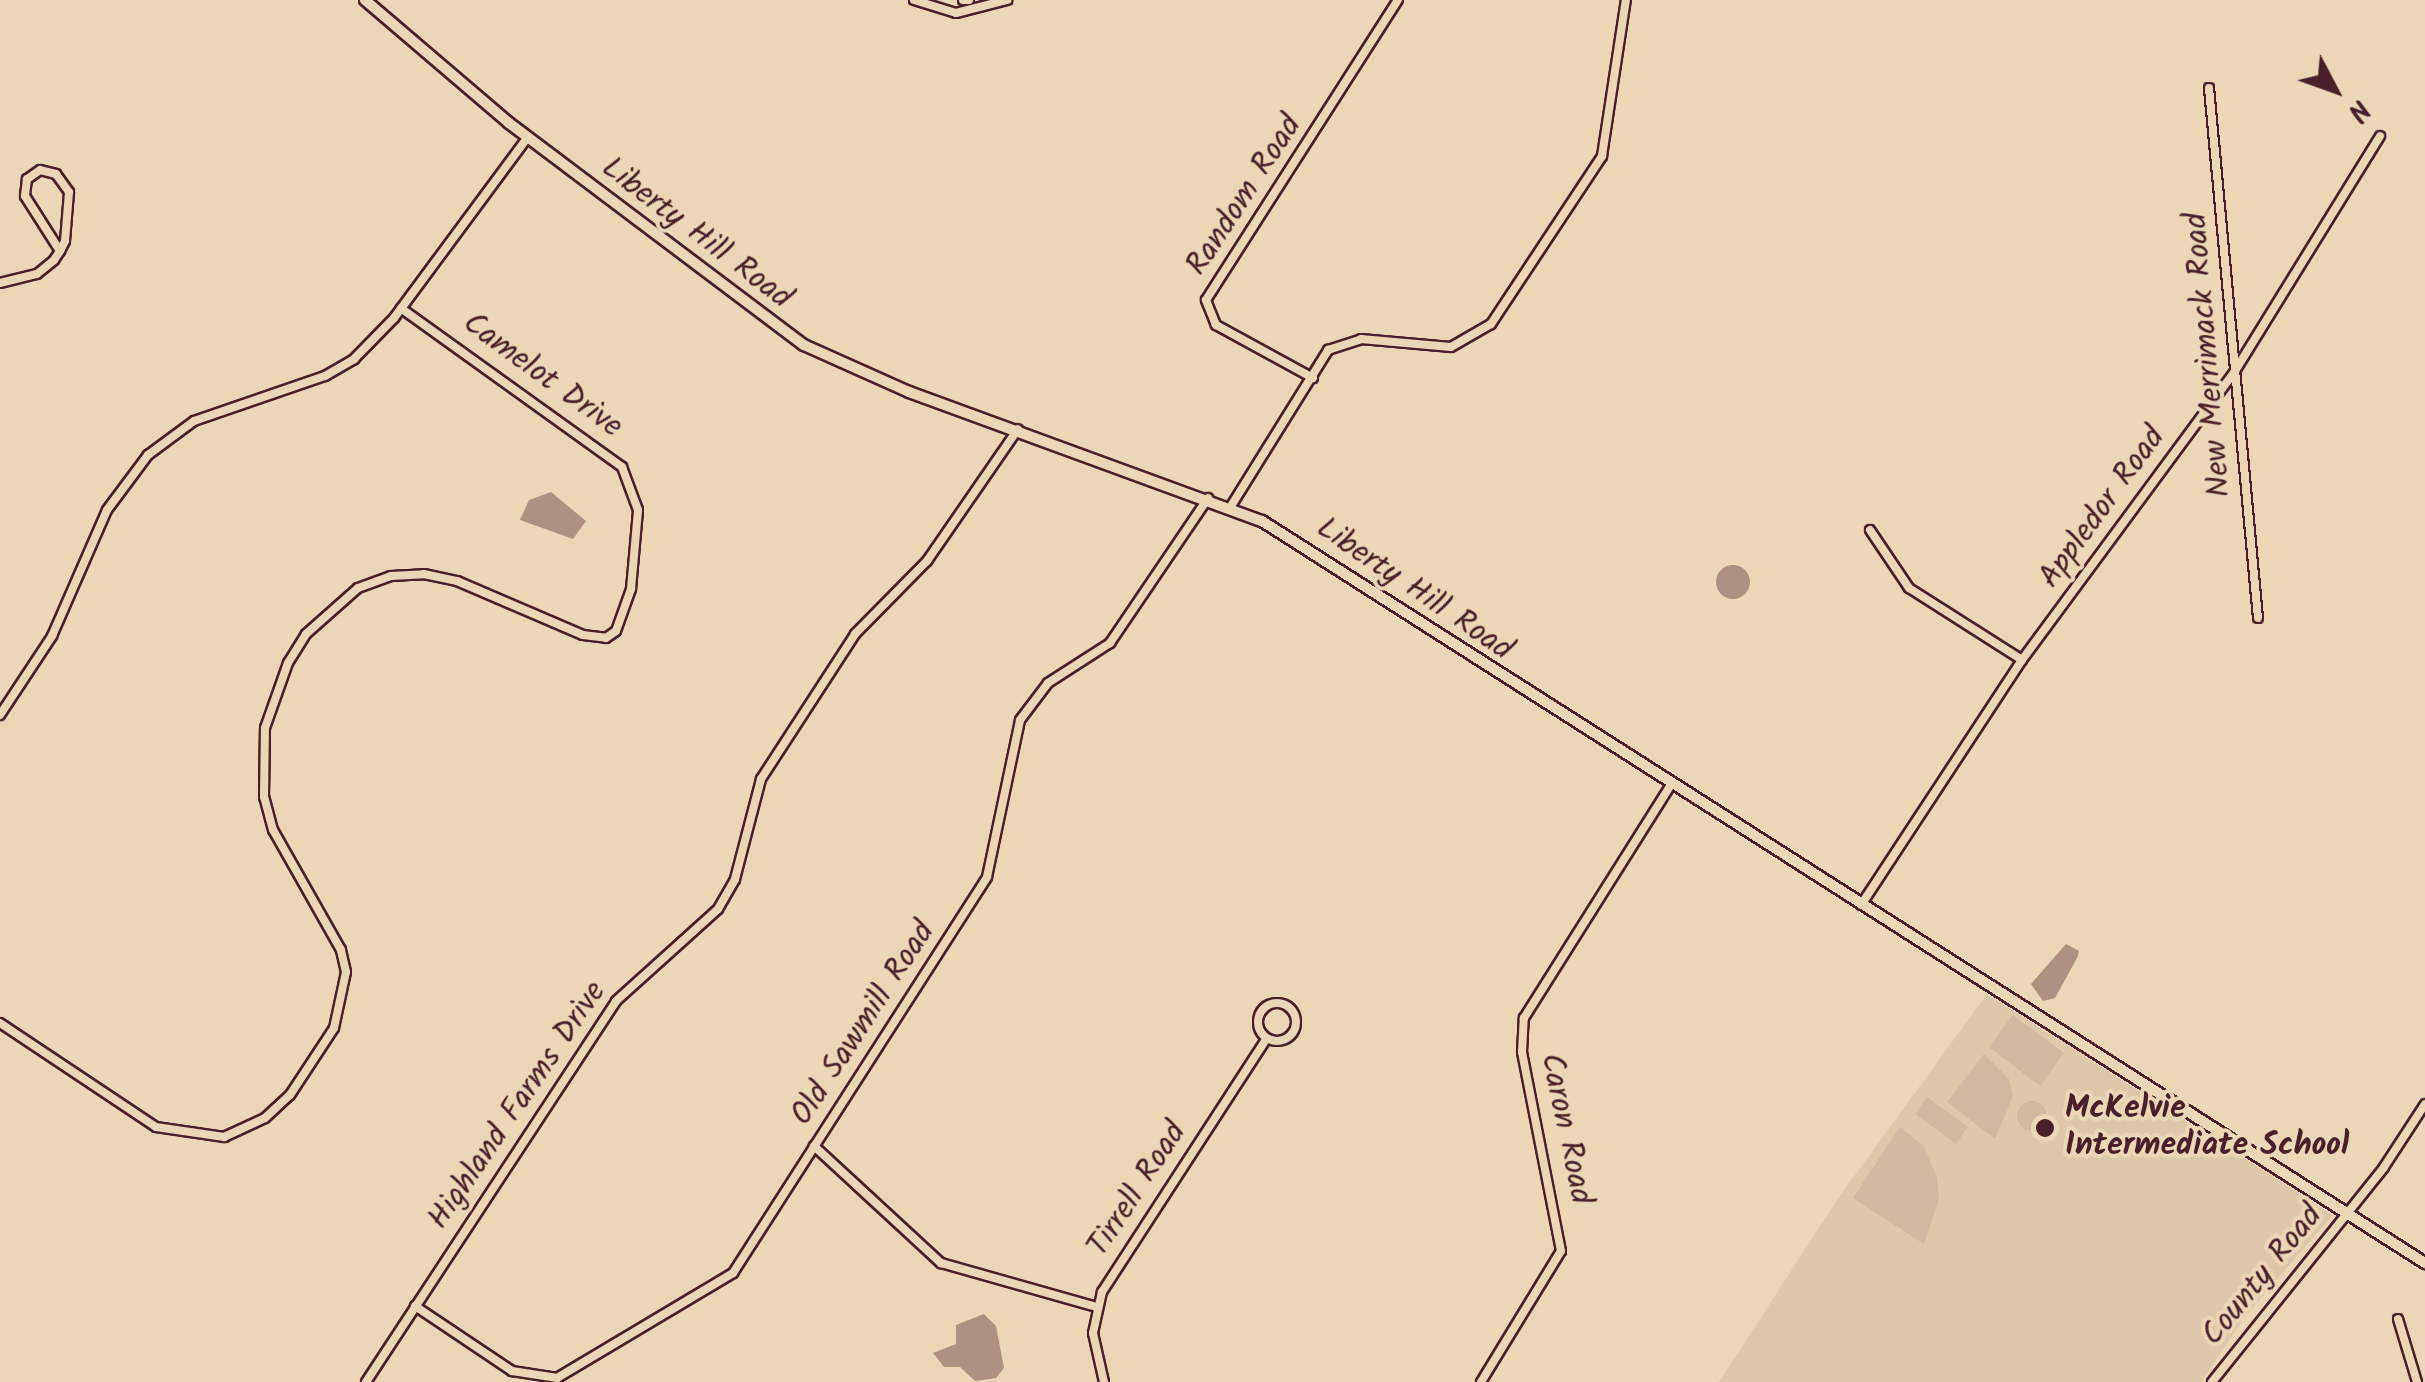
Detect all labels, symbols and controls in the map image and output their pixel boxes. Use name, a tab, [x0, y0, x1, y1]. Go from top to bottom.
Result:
north arrow	[2285, 40, 2385, 140]
text: N	[2335, 89, 2381, 131]
street label: Random Road	[1179, 109, 1311, 283]
street label: Liberty Hill Road	[593, 150, 799, 318]
street label: New Merrimack Road	[2177, 211, 2241, 499]
street label: Camelot Drive	[455, 305, 629, 447]
street label: Appledor Road	[2032, 420, 2174, 596]
street label: Liberty Hill Road	[1308, 510, 1520, 670]
street label: Old Sawmill Road	[784, 915, 944, 1133]
street label: Highland Farms Drive	[421, 975, 615, 1237]
street label: Caron Road	[1530, 1050, 1600, 1208]
place label: McKelvie Intermediate School	[2065, 1091, 2349, 1166]
street label: Tirrell Road	[1080, 1115, 1196, 1265]
marker: McKelvie Intermediate School	[2034, 1117, 2056, 1139]
street label: County Road	[2194, 1198, 2332, 1354]

